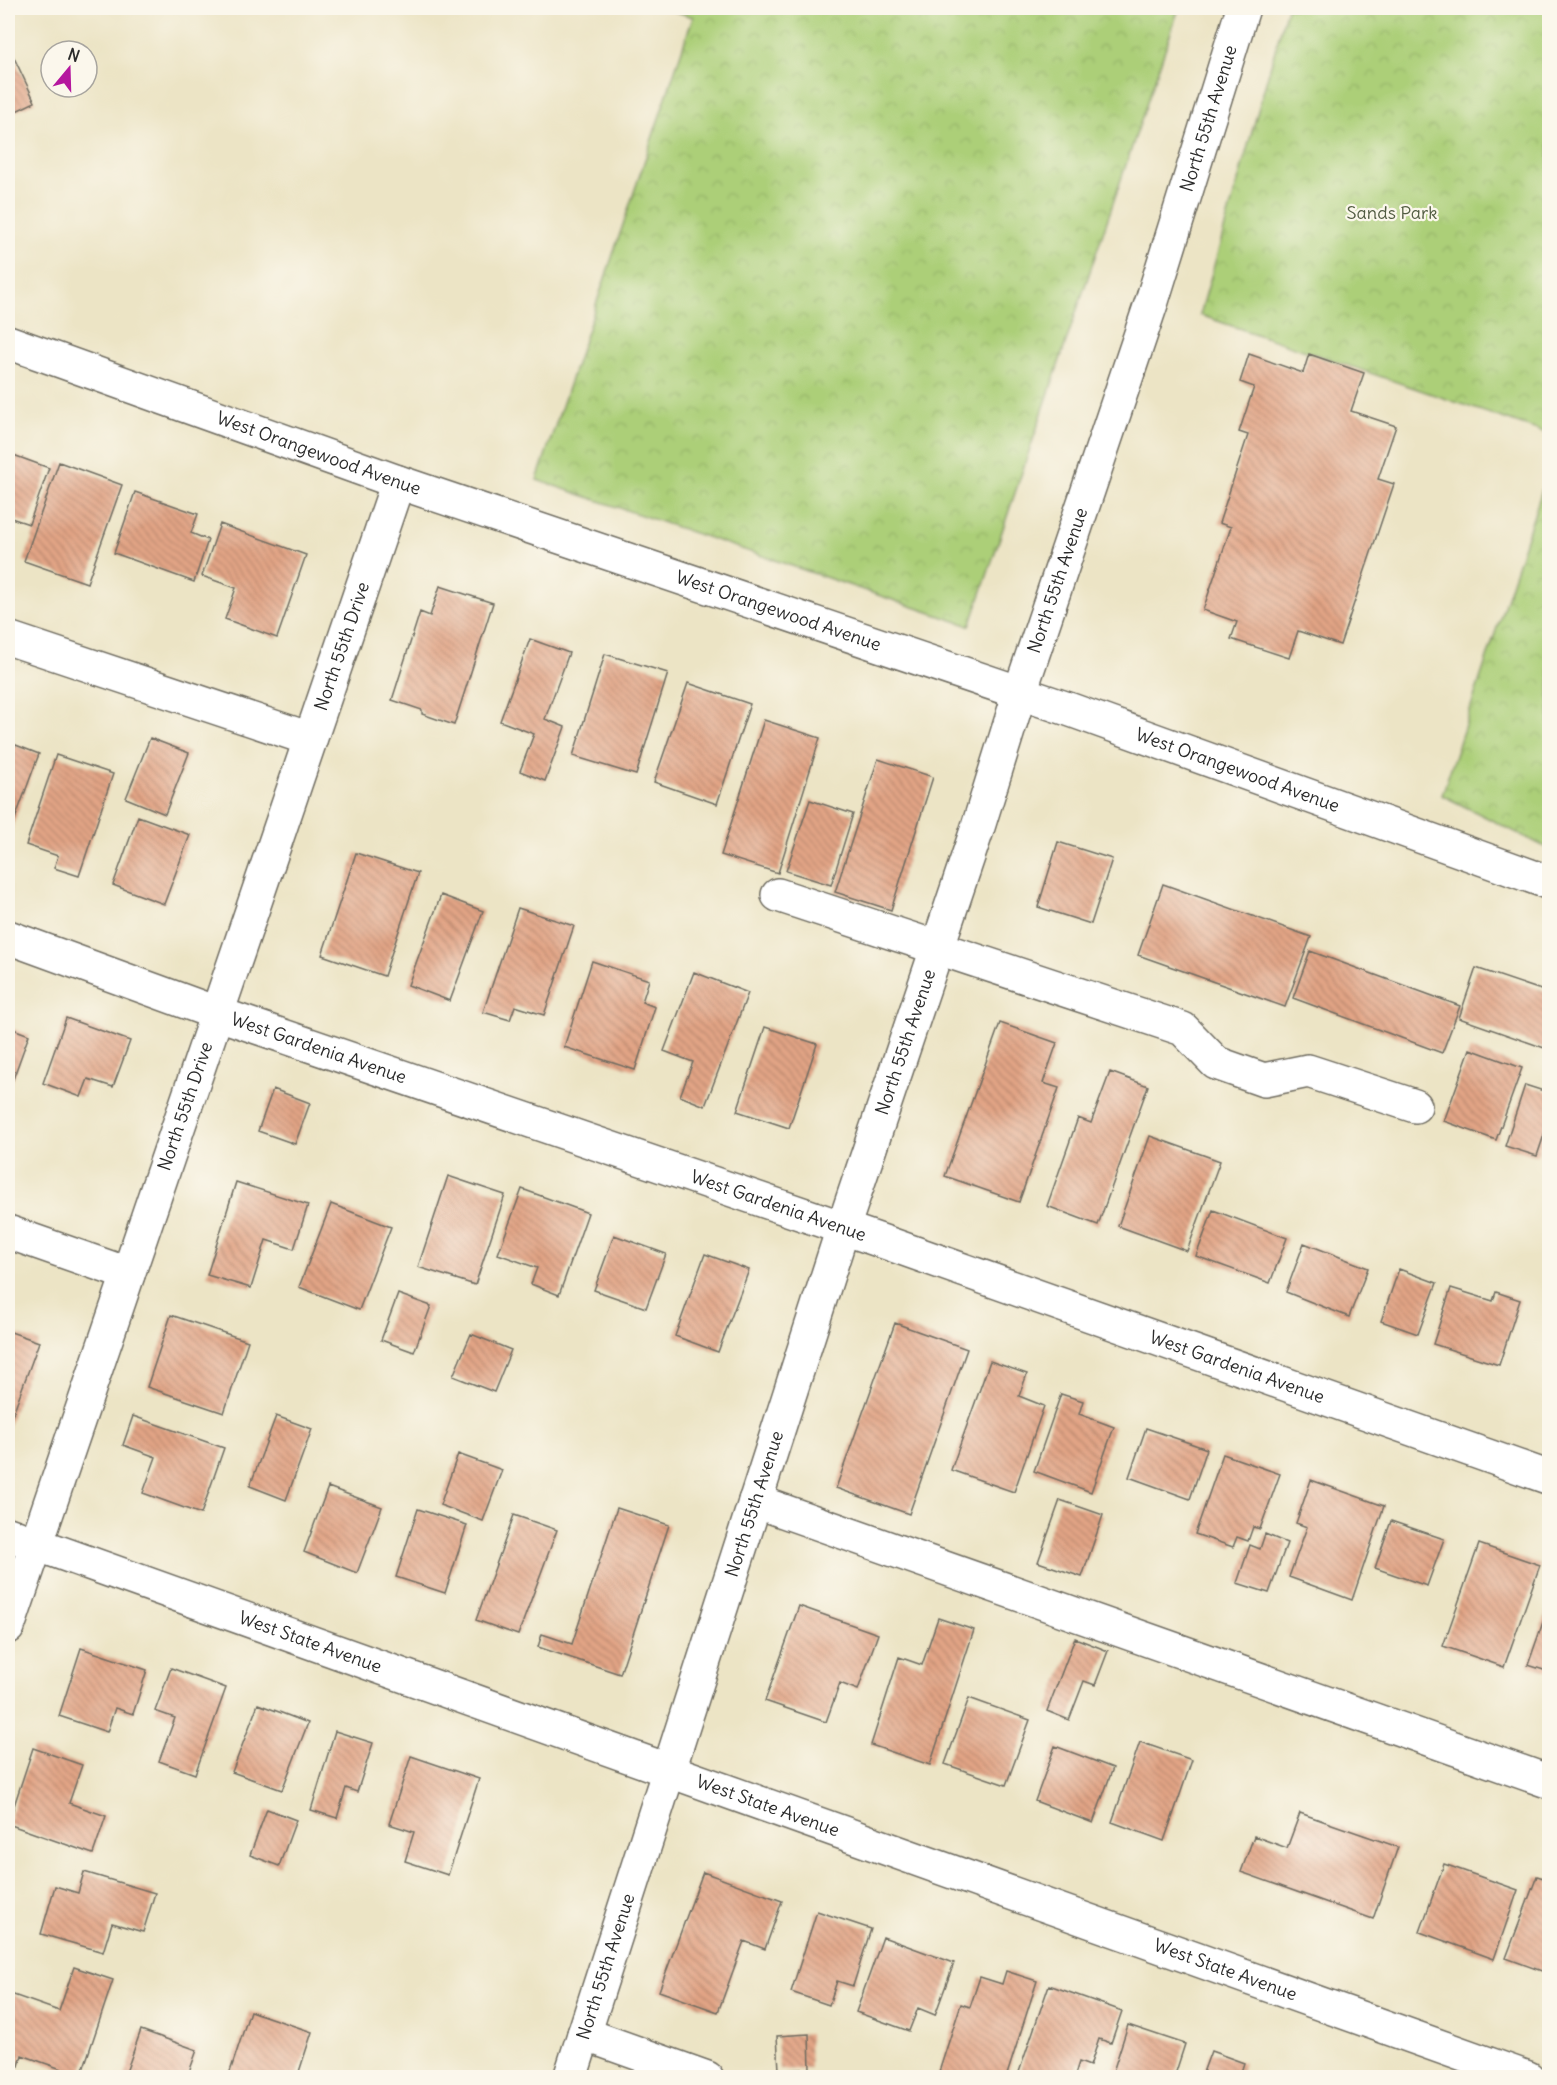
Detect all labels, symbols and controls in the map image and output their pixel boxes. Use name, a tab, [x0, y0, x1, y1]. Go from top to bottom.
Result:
north arrow	[39, 39, 99, 99]
street label: North 55th Avenue	[1175, 42, 1242, 195]
text: N	[65, 44, 82, 66]
park label: Sands Park	[1347, 201, 1437, 224]
street label: West Orangewood Avenue	[214, 406, 424, 500]
street label: North 55th Avenue	[1022, 504, 1092, 656]
street label: West Orangewood Avenue	[673, 565, 884, 656]
street label: North 55th Drive	[309, 579, 374, 714]
street label: West Orangewood Avenue	[1133, 722, 1343, 817]
street label: North 55th Avenue	[870, 966, 940, 1118]
street label: West Gardenia Avenue	[228, 1007, 410, 1088]
street label: North 55th Drive	[152, 1039, 217, 1174]
street label: West Gardenia Avenue	[688, 1165, 869, 1246]
street label: West Gardenia Avenue	[1146, 1325, 1328, 1408]
street label: North 55th Avenue	[720, 1428, 788, 1580]
street label: West State Avenue	[236, 1606, 385, 1678]
street label: West State Avenue	[693, 1769, 843, 1842]
street label: North 55th Avenue	[571, 1890, 640, 2043]
street label: West State Avenue	[1151, 1933, 1300, 2005]

